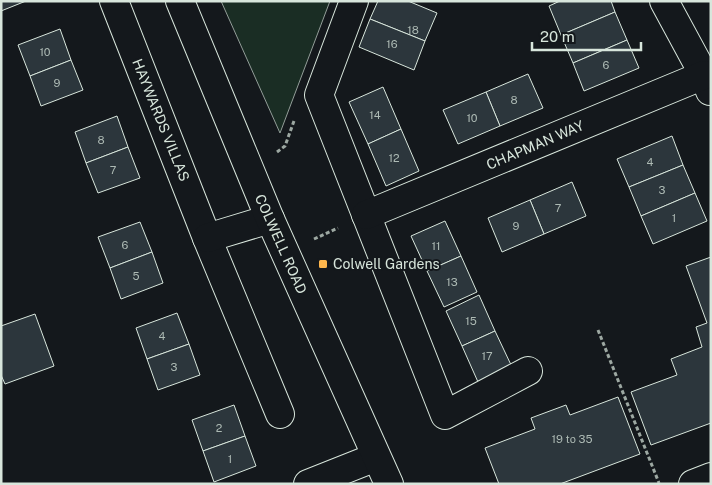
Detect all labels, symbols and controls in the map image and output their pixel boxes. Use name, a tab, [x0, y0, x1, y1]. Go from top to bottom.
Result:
scale bar	[532, 20, 641, 52]
house number: 18	[407, 24, 419, 36]
text: 20 m	[540, 28, 575, 45]
house number: 16	[386, 38, 398, 50]
house number: 10	[39, 46, 51, 58]
street label: HAYWARDS VILLAS	[129, 56, 193, 184]
house number: 6	[603, 59, 610, 71]
house number: 9	[54, 77, 61, 89]
house number: 8	[510, 94, 518, 106]
house number: 14	[369, 109, 381, 121]
house number: 10	[466, 112, 478, 124]
street label: CHAPMAN WAY	[484, 117, 587, 173]
house number: 8	[97, 134, 105, 146]
house number: 12	[388, 152, 400, 164]
house number: 4	[647, 156, 654, 168]
house number: 7	[110, 164, 117, 176]
house number: 3	[659, 184, 666, 196]
street label: COLWELL ROAD	[252, 192, 310, 296]
house number: 7	[555, 202, 562, 214]
house number: 1	[672, 212, 676, 224]
house number: 9	[513, 220, 520, 232]
house number: 6	[122, 239, 129, 251]
house number: 11	[432, 240, 440, 252]
place label: Colwell Gardens	[333, 256, 440, 272]
marker: Colwell Gardens	[317, 258, 329, 270]
house number: 5	[132, 270, 140, 282]
house number: 13	[446, 276, 458, 288]
house number: 15	[465, 315, 477, 327]
house number: 4	[159, 330, 166, 342]
house number: 17	[481, 350, 493, 362]
house number: 3	[171, 361, 178, 373]
house number: 2	[216, 422, 223, 434]
house number: 19 to 35	[552, 433, 592, 445]
house number: 1	[228, 453, 232, 465]

